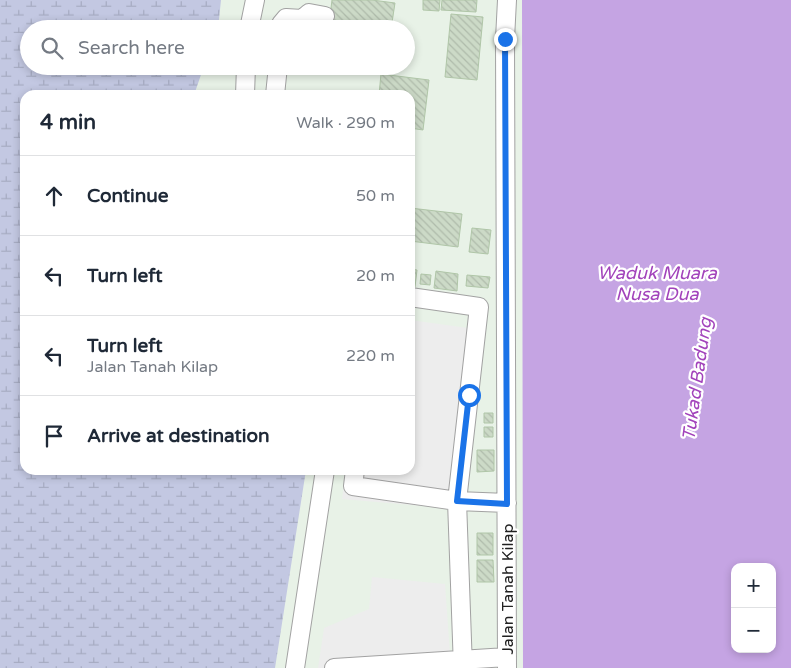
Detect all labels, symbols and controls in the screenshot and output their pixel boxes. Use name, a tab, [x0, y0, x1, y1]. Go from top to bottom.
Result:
search box	[20, 20, 415, 75]
route end	[494, 28, 517, 51]
icon: search	[38, 34, 66, 62]
text: Search here	[78, 37, 185, 59]
text: 4 min	[40, 110, 96, 135]
text: Walk · 290 m	[296, 113, 395, 133]
icon: ahead	[40, 182, 68, 210]
text: Continue	[87, 185, 169, 207]
text: 50 m	[356, 186, 395, 206]
icon: left	[40, 262, 68, 290]
water label: Waduk Muara Nusa Dua	[597, 262, 718, 305]
text: Turn left	[87, 265, 163, 287]
text: 20 m	[356, 266, 395, 286]
water label: Tukad Badung	[677, 315, 717, 442]
text: Turn left	[87, 335, 163, 357]
icon: left	[40, 342, 68, 370]
text: 220 m	[346, 346, 395, 366]
text: Jalan Tanah Kilap	[87, 357, 218, 377]
route start	[458, 384, 481, 407]
icon: arrive	[40, 422, 68, 450]
text: Arrive at destination	[87, 425, 270, 447]
street label: Jalan Tanah Kilap	[498, 523, 518, 655]
map controls	[731, 563, 776, 653]
button: +	[731, 563, 776, 608]
button: −	[731, 608, 776, 653]

